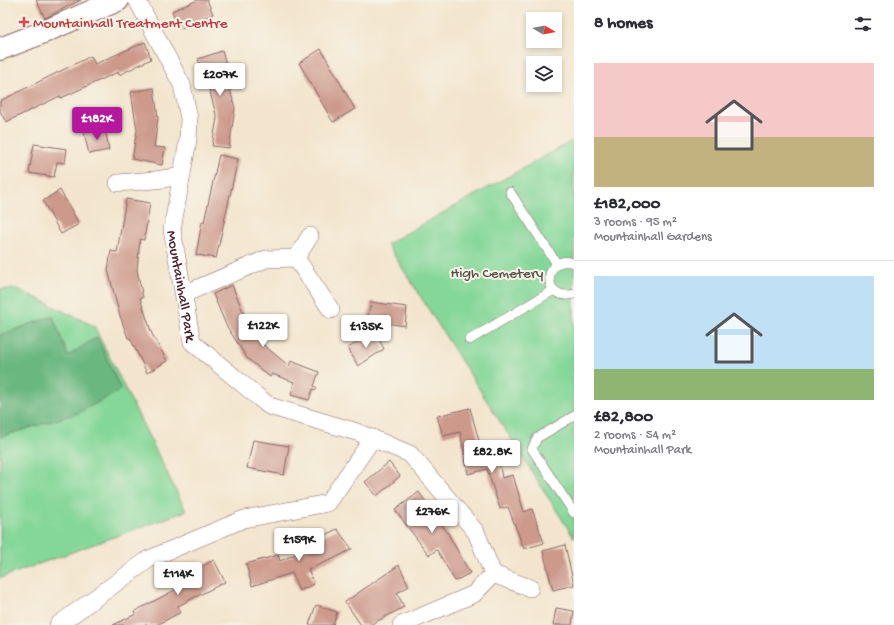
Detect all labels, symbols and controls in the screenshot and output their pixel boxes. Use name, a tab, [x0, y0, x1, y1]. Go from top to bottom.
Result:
north arrow	[526, 12, 562, 48]
map controls	[526, 12, 562, 92]
icon: filters	[852, 13, 874, 35]
text: 8 homes	[594, 14, 652, 34]
place label: Mountainhall Treatment Centre	[33, 15, 228, 33]
marker: Mountainhall Treatment Centre	[18, 16, 30, 28]
button: layers	[526, 56, 562, 92]
pin: £207K	[192, 63, 248, 97]
text: £207K	[203, 68, 237, 83]
icon: home	[698, 89, 770, 161]
pin: £182K	[69, 107, 125, 141]
text: £182K	[81, 112, 113, 127]
text: £182,000	[594, 195, 660, 215]
text: 3 rooms · 95 m²	[594, 215, 677, 230]
street label: Mountainhall Park	[161, 229, 199, 344]
text: Mountainhall Gardens	[594, 230, 712, 245]
park label: High Cemetery	[451, 265, 544, 283]
icon: home	[698, 302, 770, 374]
pin: £122K	[235, 314, 291, 348]
pin: £135K	[338, 315, 394, 349]
text: £122K	[248, 319, 278, 334]
text: £135K	[350, 320, 382, 335]
text: £82,800	[594, 408, 653, 428]
text: 2 rooms · 54 m²	[594, 428, 676, 443]
pin: £82.8K	[459, 440, 525, 474]
text: Mountainhall Park	[594, 443, 691, 458]
text: £82.8K	[473, 445, 511, 460]
pin: £276K	[404, 500, 460, 534]
text: £276K	[416, 505, 448, 520]
pin: £159K	[271, 528, 327, 562]
text: £159K	[283, 533, 315, 548]
pin: £114K	[150, 562, 206, 596]
text: £114K	[163, 567, 193, 582]

